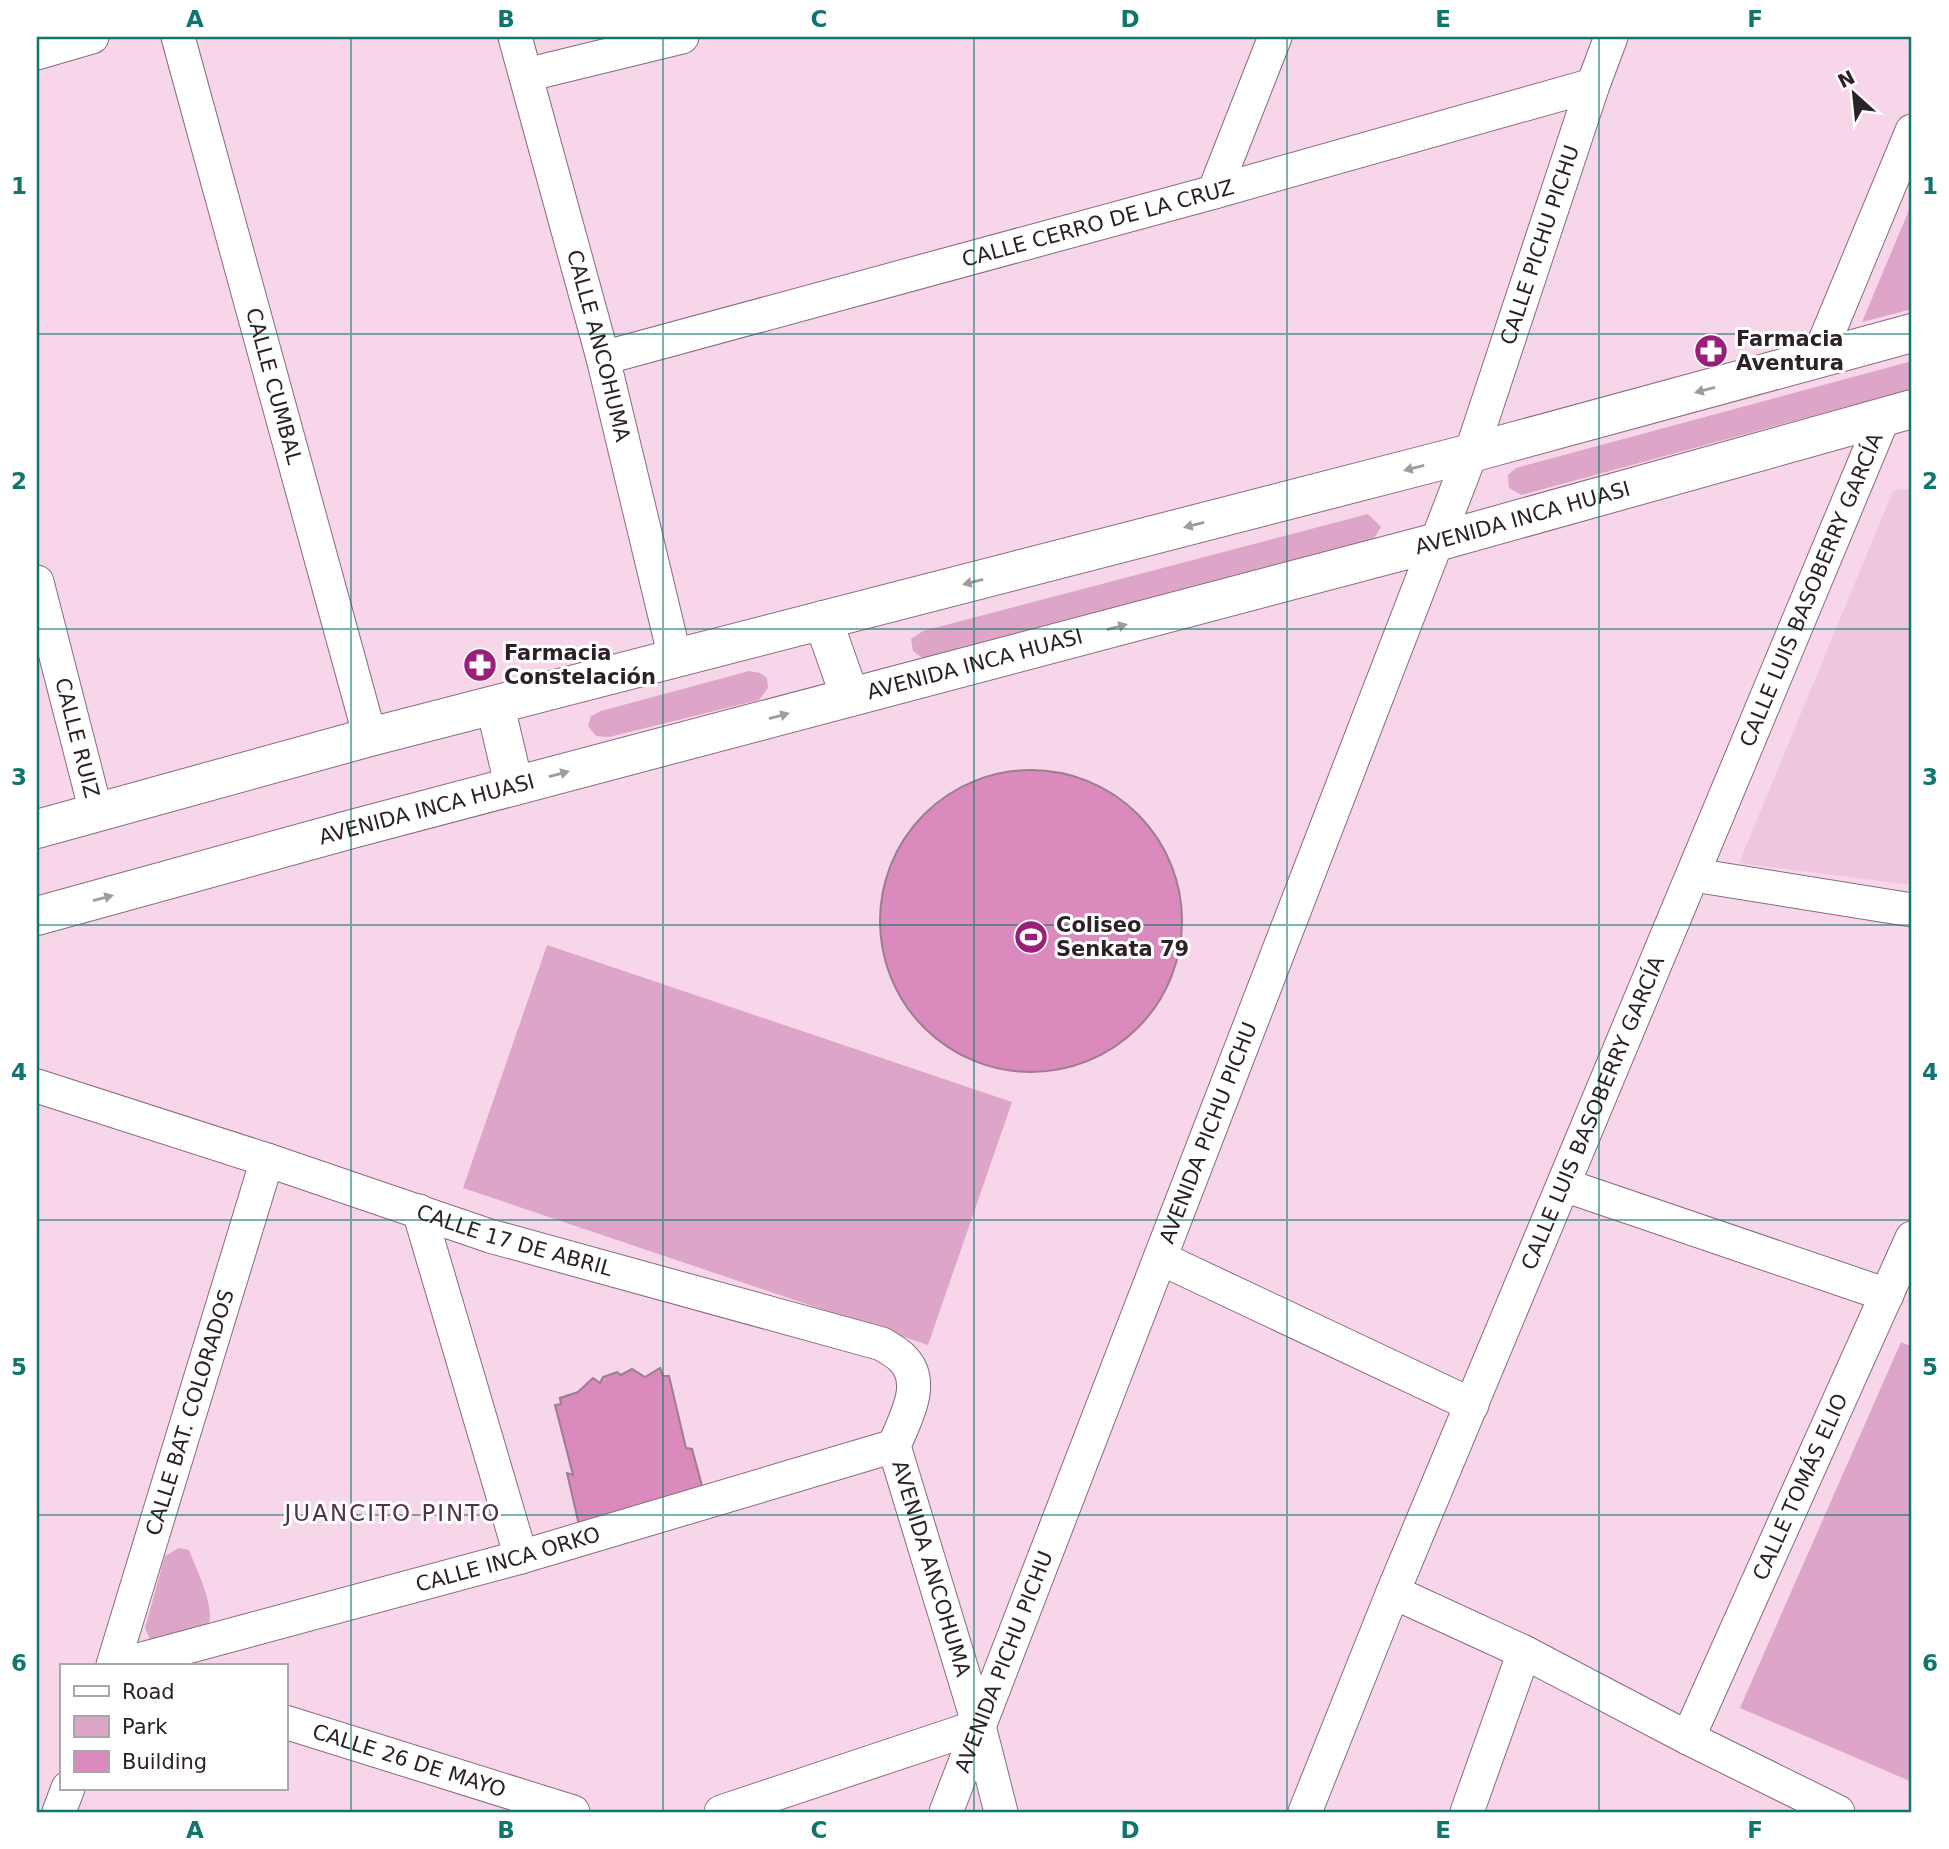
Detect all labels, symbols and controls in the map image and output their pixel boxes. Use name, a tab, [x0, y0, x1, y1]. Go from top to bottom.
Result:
text: A	[186, 6, 204, 32]
text: B	[497, 6, 515, 32]
text: C	[811, 6, 827, 32]
text: D	[1120, 6, 1140, 32]
text: E	[1435, 6, 1451, 32]
text: F	[1747, 6, 1763, 32]
north arrow	[1820, 60, 1890, 130]
text: N	[1834, 65, 1858, 92]
street label: CALLE PICHU PICHU	[1496, 142, 1584, 348]
text: 1	[11, 173, 27, 199]
text: 1	[1922, 173, 1938, 199]
street label: CALLE CERRO DE LA CRUZ	[959, 175, 1237, 272]
street label: CALLE ANCOHUMA	[562, 247, 635, 445]
street label: CALLE CUMBAL	[241, 305, 307, 467]
place label: Farmacia Aventura	[1736, 327, 1844, 375]
pharmacy icon: Farmacia Aventura	[1692, 332, 1730, 370]
one-way arrow	[1694, 385, 1716, 396]
street label: CALLE LUIS BASOBERRY GARCÍA	[1735, 429, 1888, 750]
one-way arrow	[1403, 463, 1425, 474]
text: 2	[11, 468, 27, 494]
text: 2	[1922, 468, 1938, 494]
street label: AVENIDA INCA HUASI	[1412, 477, 1633, 559]
one-way arrow	[1183, 520, 1204, 530]
one-way arrow	[962, 577, 983, 587]
one-way arrow	[1107, 621, 1128, 631]
street label: AVENIDA INCA HUASI	[864, 624, 1085, 704]
place label: Farmacia Constelación	[504, 641, 656, 689]
pharmacy icon: Farmacia Constelación	[461, 646, 499, 684]
street label: CALLE RUIZ	[50, 675, 104, 800]
one-way arrow	[768, 710, 790, 721]
text: 3	[11, 764, 27, 790]
text: 3	[1922, 764, 1938, 790]
one-way arrow	[548, 768, 570, 779]
street label: AVENIDA INCA HUASI	[316, 769, 537, 850]
one-way arrow	[92, 892, 113, 902]
place label: Coliseo Senkata 79	[1056, 913, 1189, 961]
sports icon: Coliseo Senkata 79	[1012, 918, 1050, 956]
street label: CALLE LUIS BASOBERRY GARCÍA	[1517, 952, 1669, 1274]
street label: AVENIDA PICHU PICHU	[1155, 1019, 1262, 1247]
text: 4	[11, 1059, 27, 1085]
text: 4	[1922, 1059, 1938, 1085]
street label: CALLE 17 DE ABRIL	[413, 1200, 615, 1281]
street label: CALLE BAT. COLORADOS	[141, 1286, 239, 1538]
text: 5	[11, 1354, 27, 1380]
text: 5	[1922, 1354, 1938, 1380]
street label: CALLE TOMÁS ELIO	[1748, 1390, 1853, 1584]
street label: AVENIDA ANCOHUMA	[887, 1458, 975, 1680]
district label: JUANCITO PINTO	[283, 1500, 501, 1526]
street label: CALLE INCA ORKO	[413, 1522, 603, 1597]
street label: AVENIDA PICHU PICHU	[950, 1548, 1058, 1776]
text: 6	[11, 1650, 27, 1676]
text: 6	[1922, 1650, 1938, 1676]
legend	[60, 1664, 287, 1790]
text: Road	[122, 1680, 175, 1704]
text: Park	[122, 1715, 168, 1739]
street label: CALLE 26 DE MAYO	[310, 1719, 509, 1802]
text: Building	[122, 1750, 207, 1774]
text: A	[186, 1817, 204, 1843]
text: B	[497, 1817, 515, 1843]
text: C	[811, 1817, 827, 1843]
text: D	[1120, 1817, 1140, 1843]
text: E	[1435, 1817, 1451, 1843]
text: F	[1747, 1817, 1763, 1843]

